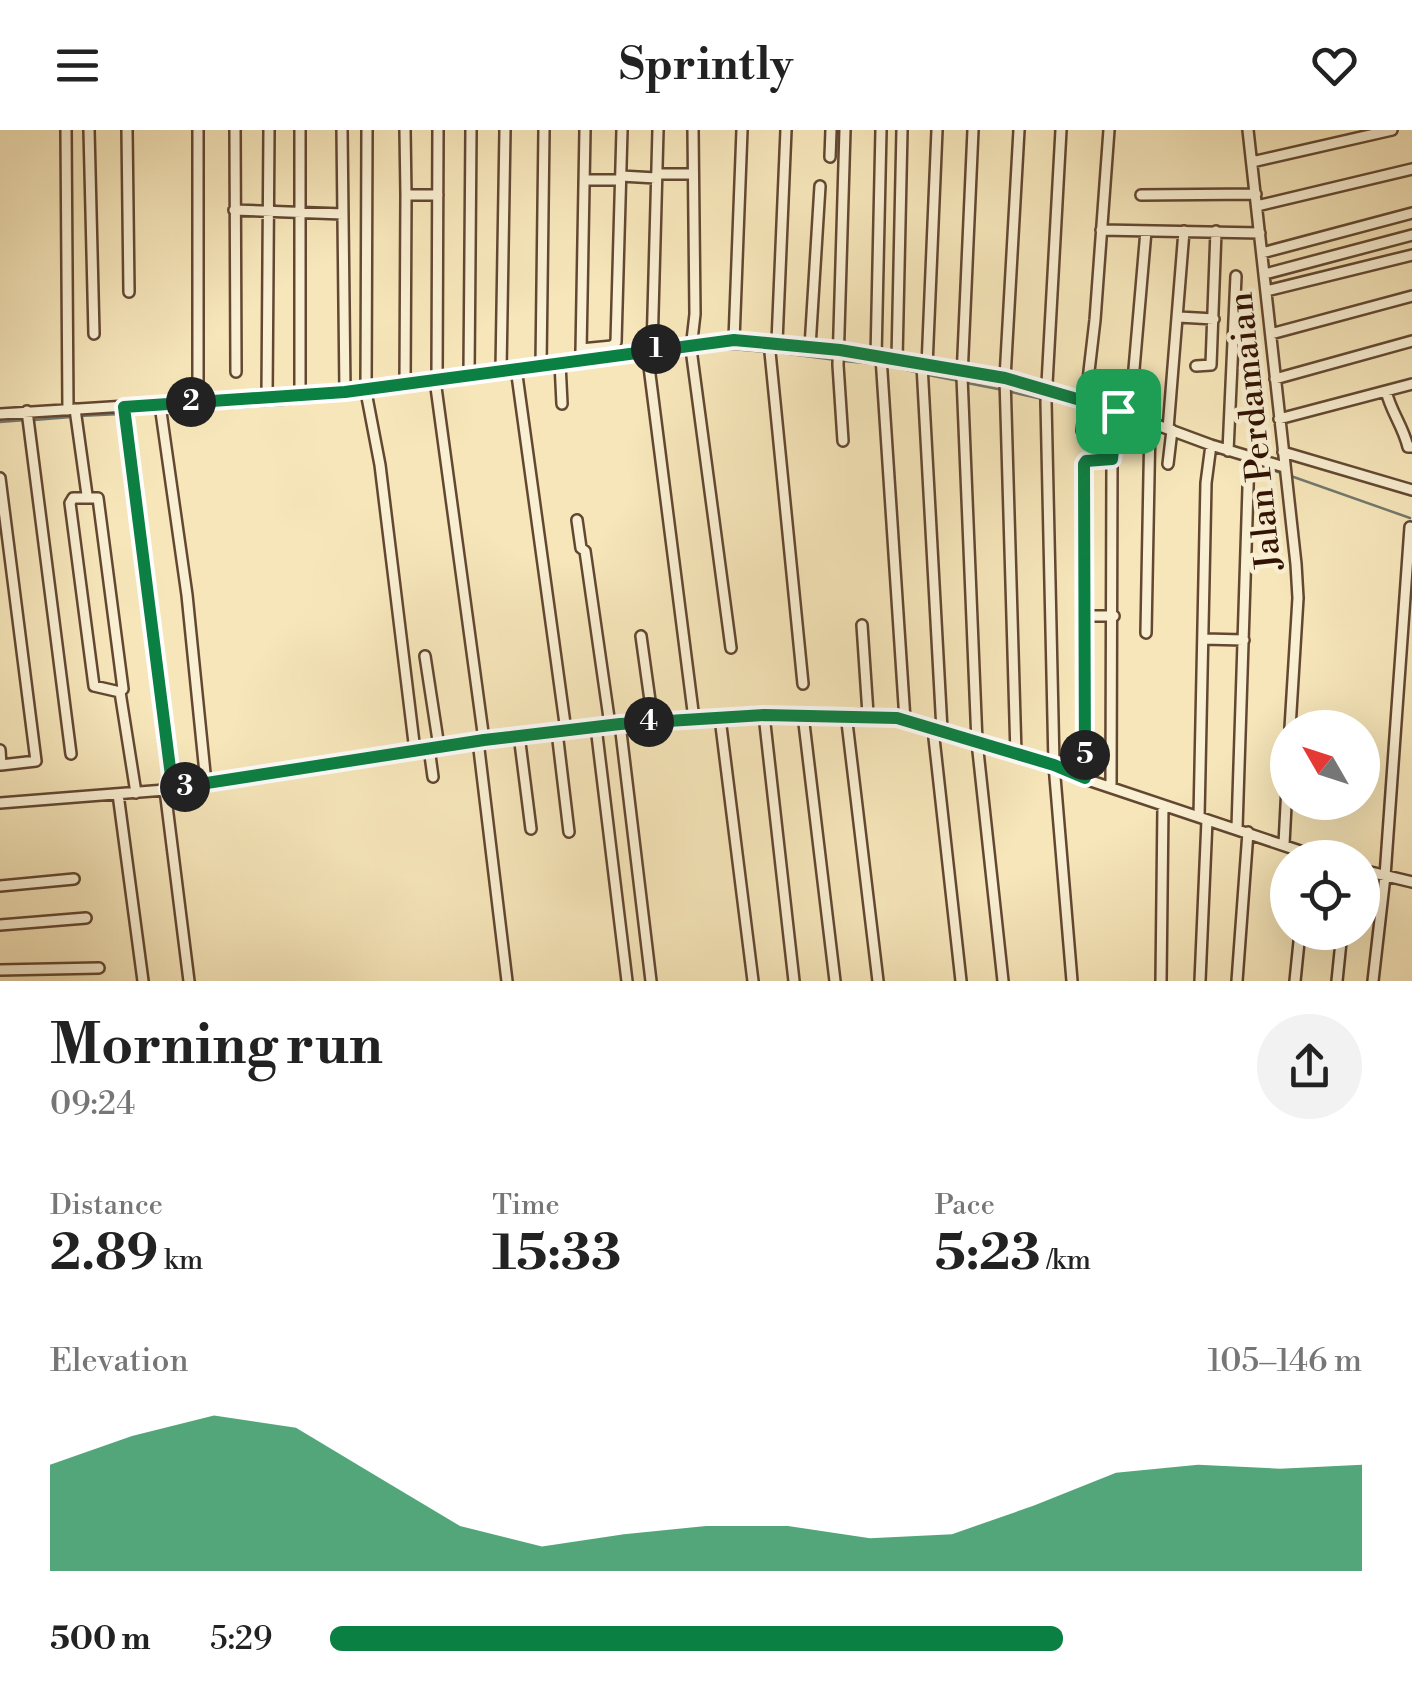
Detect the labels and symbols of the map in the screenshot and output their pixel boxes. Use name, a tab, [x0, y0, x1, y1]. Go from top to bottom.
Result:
street label: Jalan Perdamaian	[1220, 290, 1292, 574]
pin: 1	[631, 324, 681, 374]
pin	[1076, 369, 1161, 454]
pin: 2	[166, 377, 216, 427]
pin: 4	[624, 697, 674, 747]
north arrow	[1270, 710, 1380, 820]
pin: 5	[1060, 730, 1110, 780]
pin: 3	[160, 762, 210, 812]

